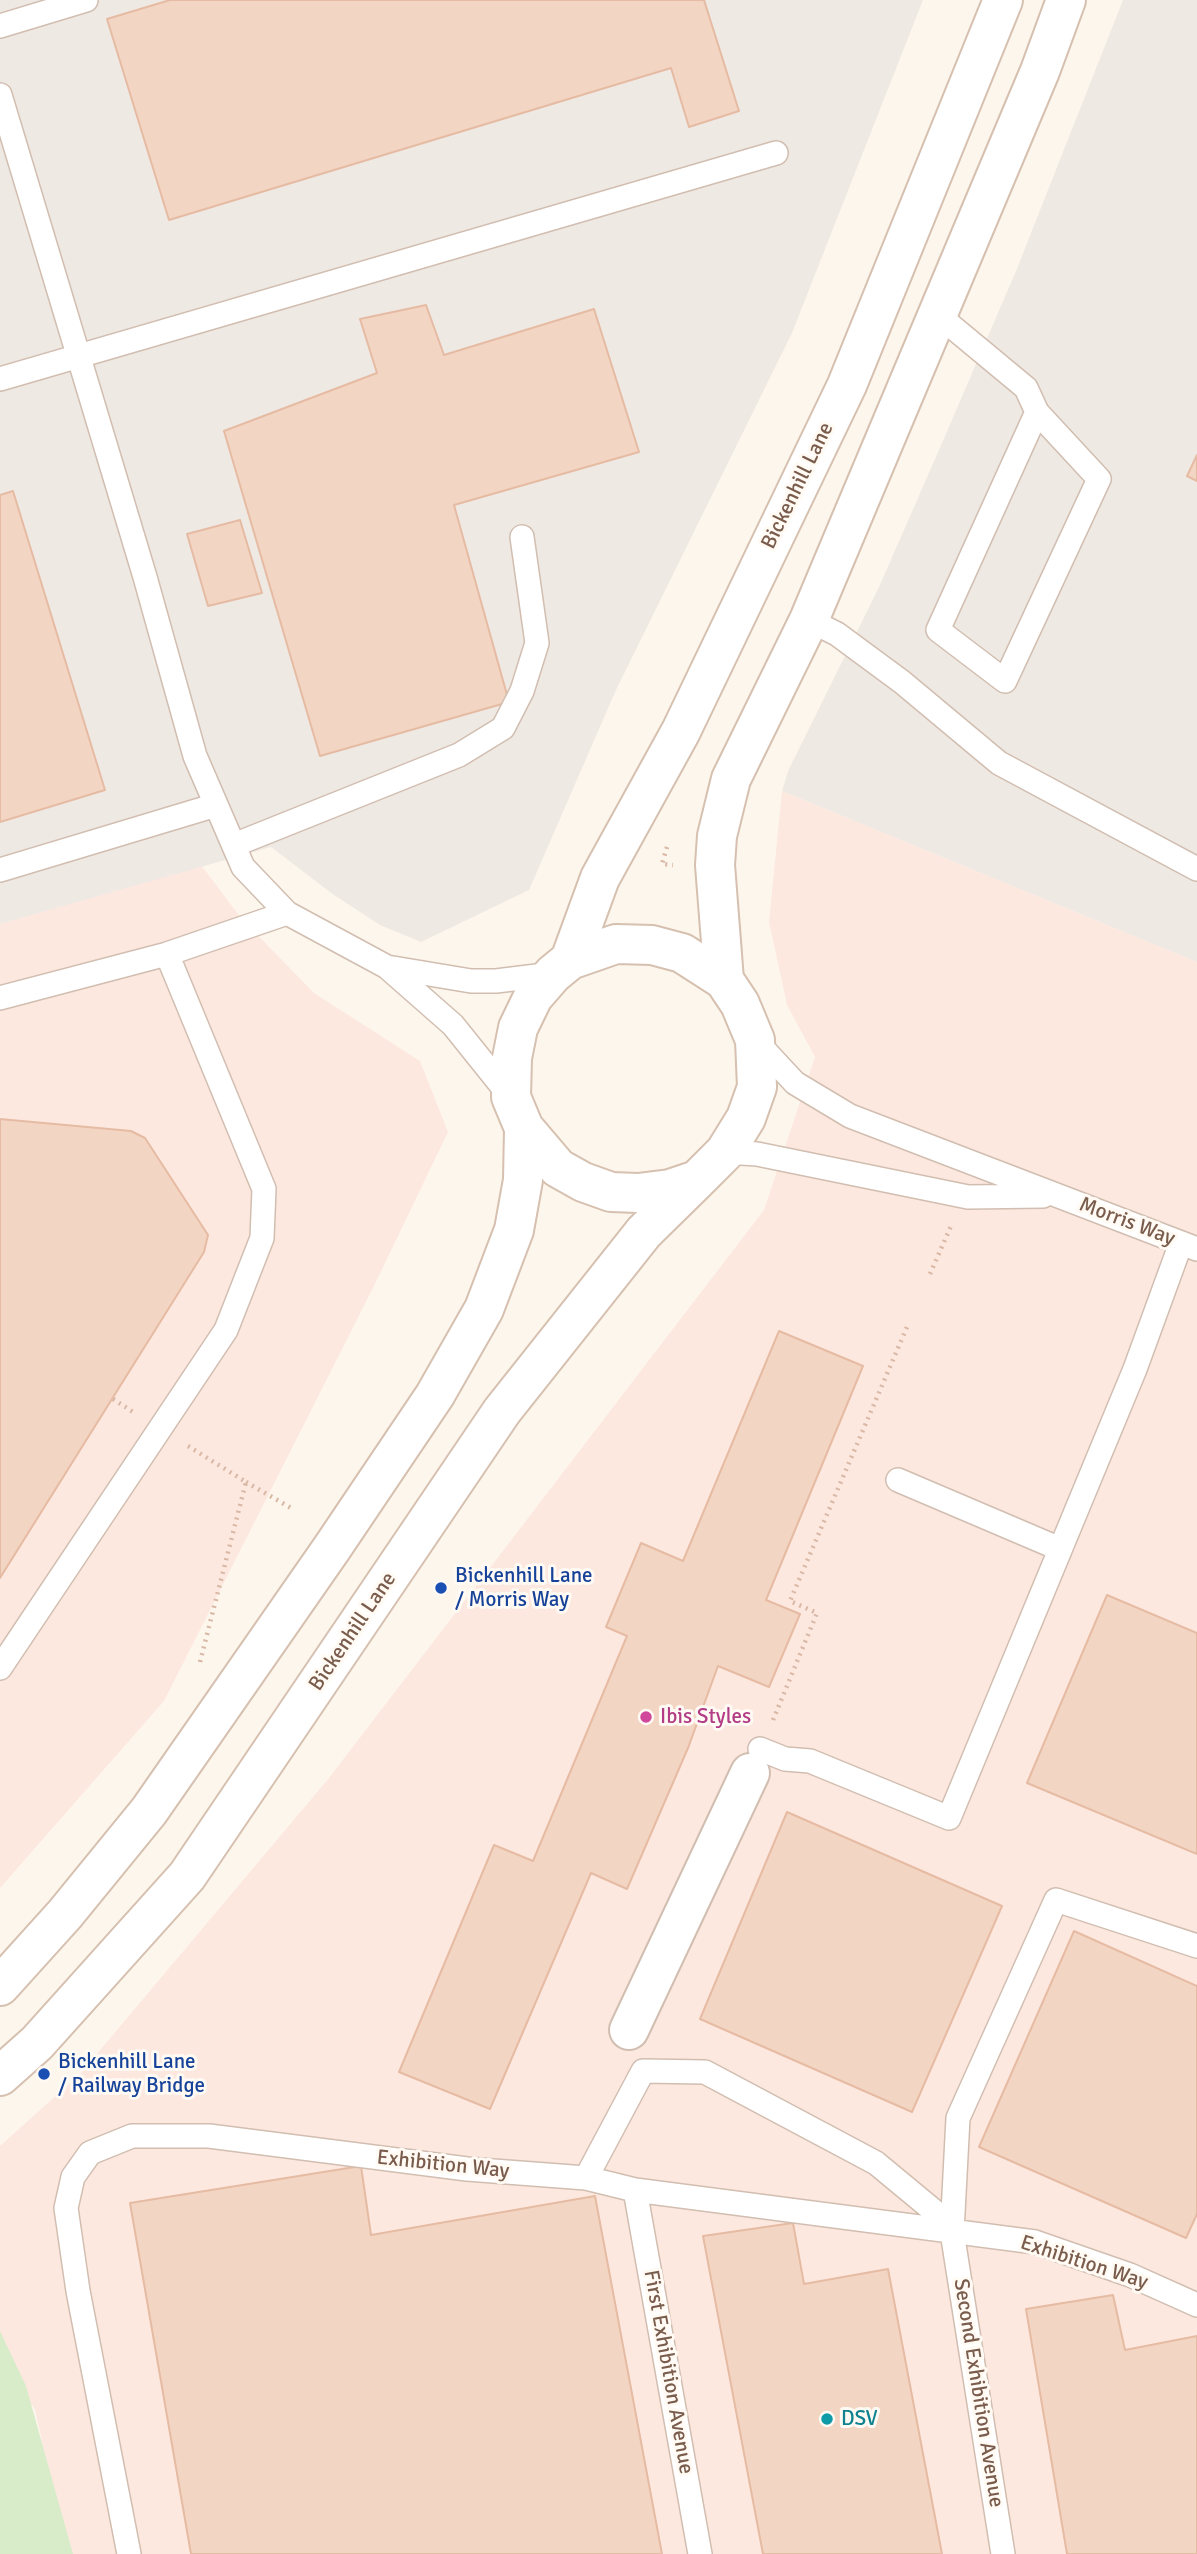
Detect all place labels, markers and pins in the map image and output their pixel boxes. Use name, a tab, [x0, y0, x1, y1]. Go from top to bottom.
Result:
place label: Bickenhill Lane / Morris Way	[455, 1563, 593, 1613]
marker: Bickenhill Lane / Morris Way	[433, 1580, 449, 1596]
place label: Ibis Styles	[660, 1704, 751, 1730]
marker: Ibis Styles	[638, 1709, 654, 1725]
place label: Bickenhill Lane / Railway Bridge	[58, 2049, 205, 2099]
marker: Bickenhill Lane / Railway Bridge	[36, 2066, 52, 2082]
place label: DSV	[841, 2406, 878, 2432]
marker: DSV	[819, 2411, 835, 2427]

